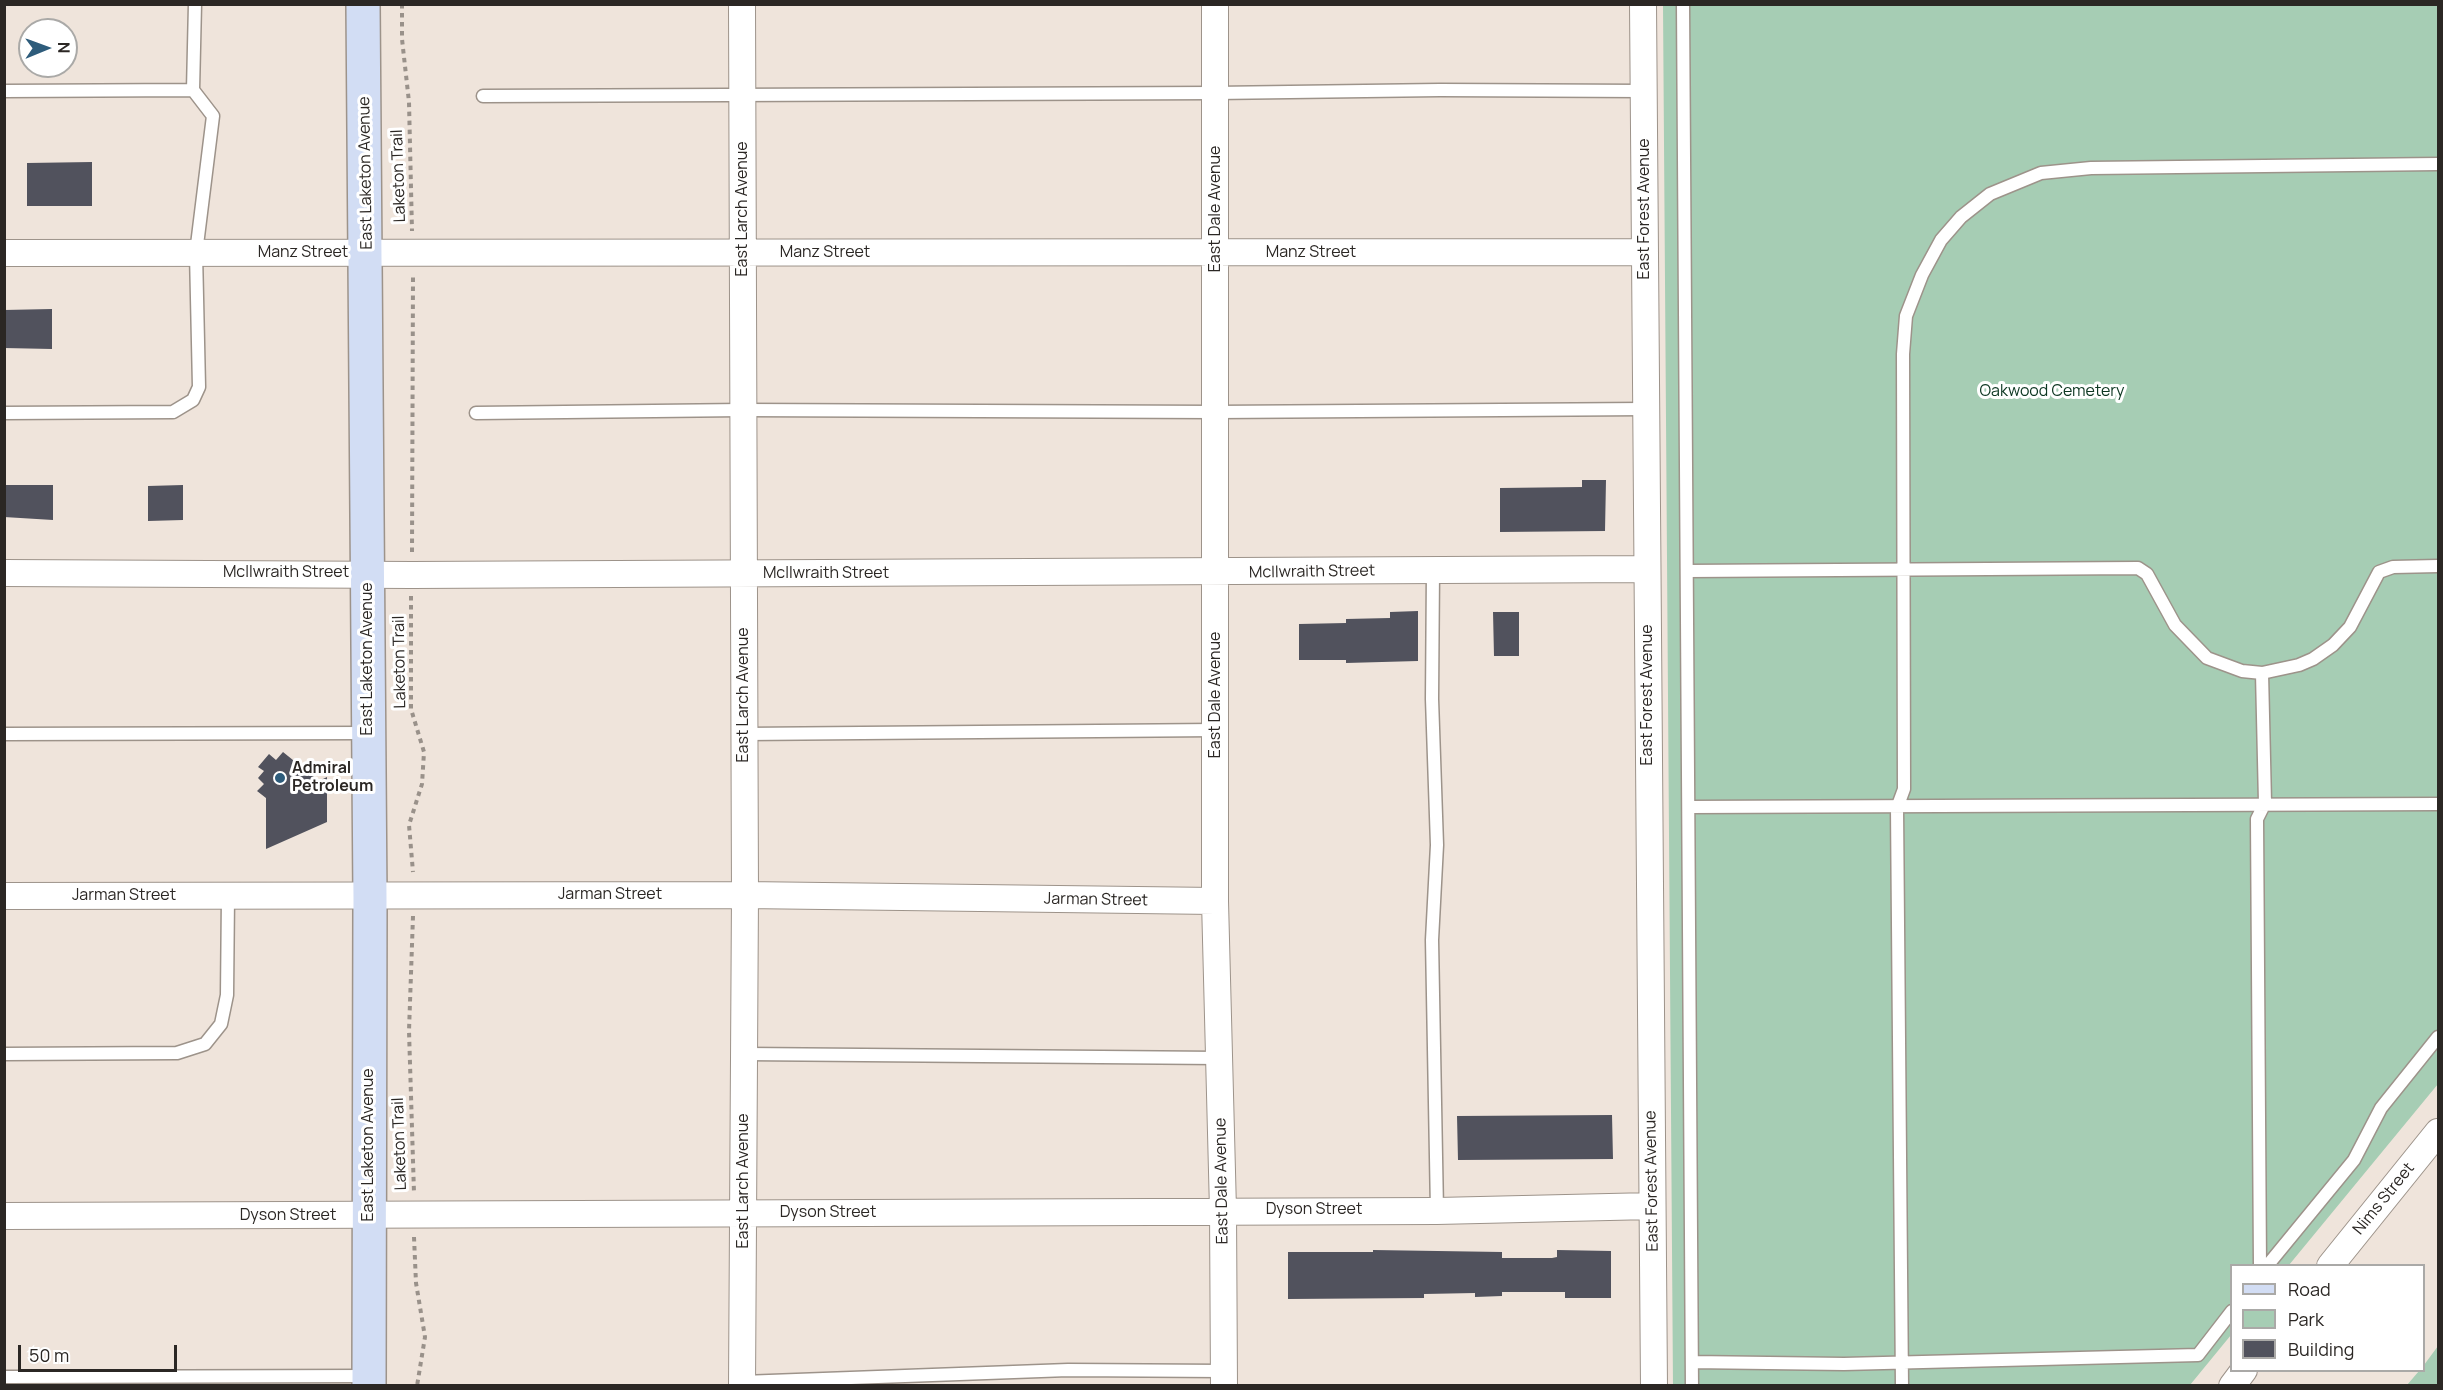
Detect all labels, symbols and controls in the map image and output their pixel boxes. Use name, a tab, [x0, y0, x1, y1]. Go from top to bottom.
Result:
north arrow	[18, 18, 78, 78]
text: N	[53, 42, 75, 54]
street label: East Laketon Avenue	[355, 96, 377, 250]
street label: Laketon Trail	[388, 129, 410, 223]
street label: East Forest Avenue	[1635, 138, 1655, 280]
street label: East Larch Avenue	[733, 141, 753, 277]
street label: East Dale Avenue	[1206, 146, 1226, 272]
street label: Manz Street	[258, 243, 348, 263]
street label: Manz Street	[780, 243, 870, 263]
street label: Manz Street	[1266, 243, 1356, 263]
park label: Oakwood Cemetery	[1980, 382, 2124, 402]
street label: McIlwraith Street	[1249, 561, 1375, 583]
street label: McIlwraith Street	[223, 563, 349, 583]
street label: McIlwraith Street	[763, 564, 889, 584]
street label: East Laketon Avenue	[358, 582, 378, 736]
street label: Laketon Trail	[390, 615, 410, 709]
street label: East Forest Avenue	[1638, 624, 1658, 766]
street label: East Larch Avenue	[734, 627, 754, 763]
street label: East Dale Avenue	[1206, 632, 1226, 758]
place label: Admiral Petroleum	[292, 759, 373, 797]
marker: Admiral Petroleum	[273, 771, 287, 785]
street label: Jarman Street	[558, 885, 662, 905]
street label: Jarman Street	[72, 886, 176, 906]
street label: Jarman Street	[1044, 889, 1148, 911]
street label: East Laketon Avenue	[359, 1068, 379, 1222]
street label: Laketon Trail	[389, 1097, 411, 1191]
street label: East Forest Avenue	[1641, 1110, 1663, 1252]
street label: East Larch Avenue	[734, 1113, 754, 1249]
street label: East Dale Avenue	[1211, 1117, 1233, 1245]
street label: Nims Street	[2349, 1159, 2419, 1239]
street label: Dyson Street	[1266, 1200, 1362, 1220]
street label: Dyson Street	[780, 1203, 876, 1223]
street label: Dyson Street	[240, 1206, 336, 1226]
legend	[2230, 1264, 2425, 1372]
text: Road	[2288, 1277, 2331, 1301]
text: Park	[2288, 1307, 2324, 1331]
scale bar	[21, 1333, 180, 1371]
text: Building	[2288, 1337, 2354, 1361]
text: 50 m	[29, 1343, 69, 1367]

